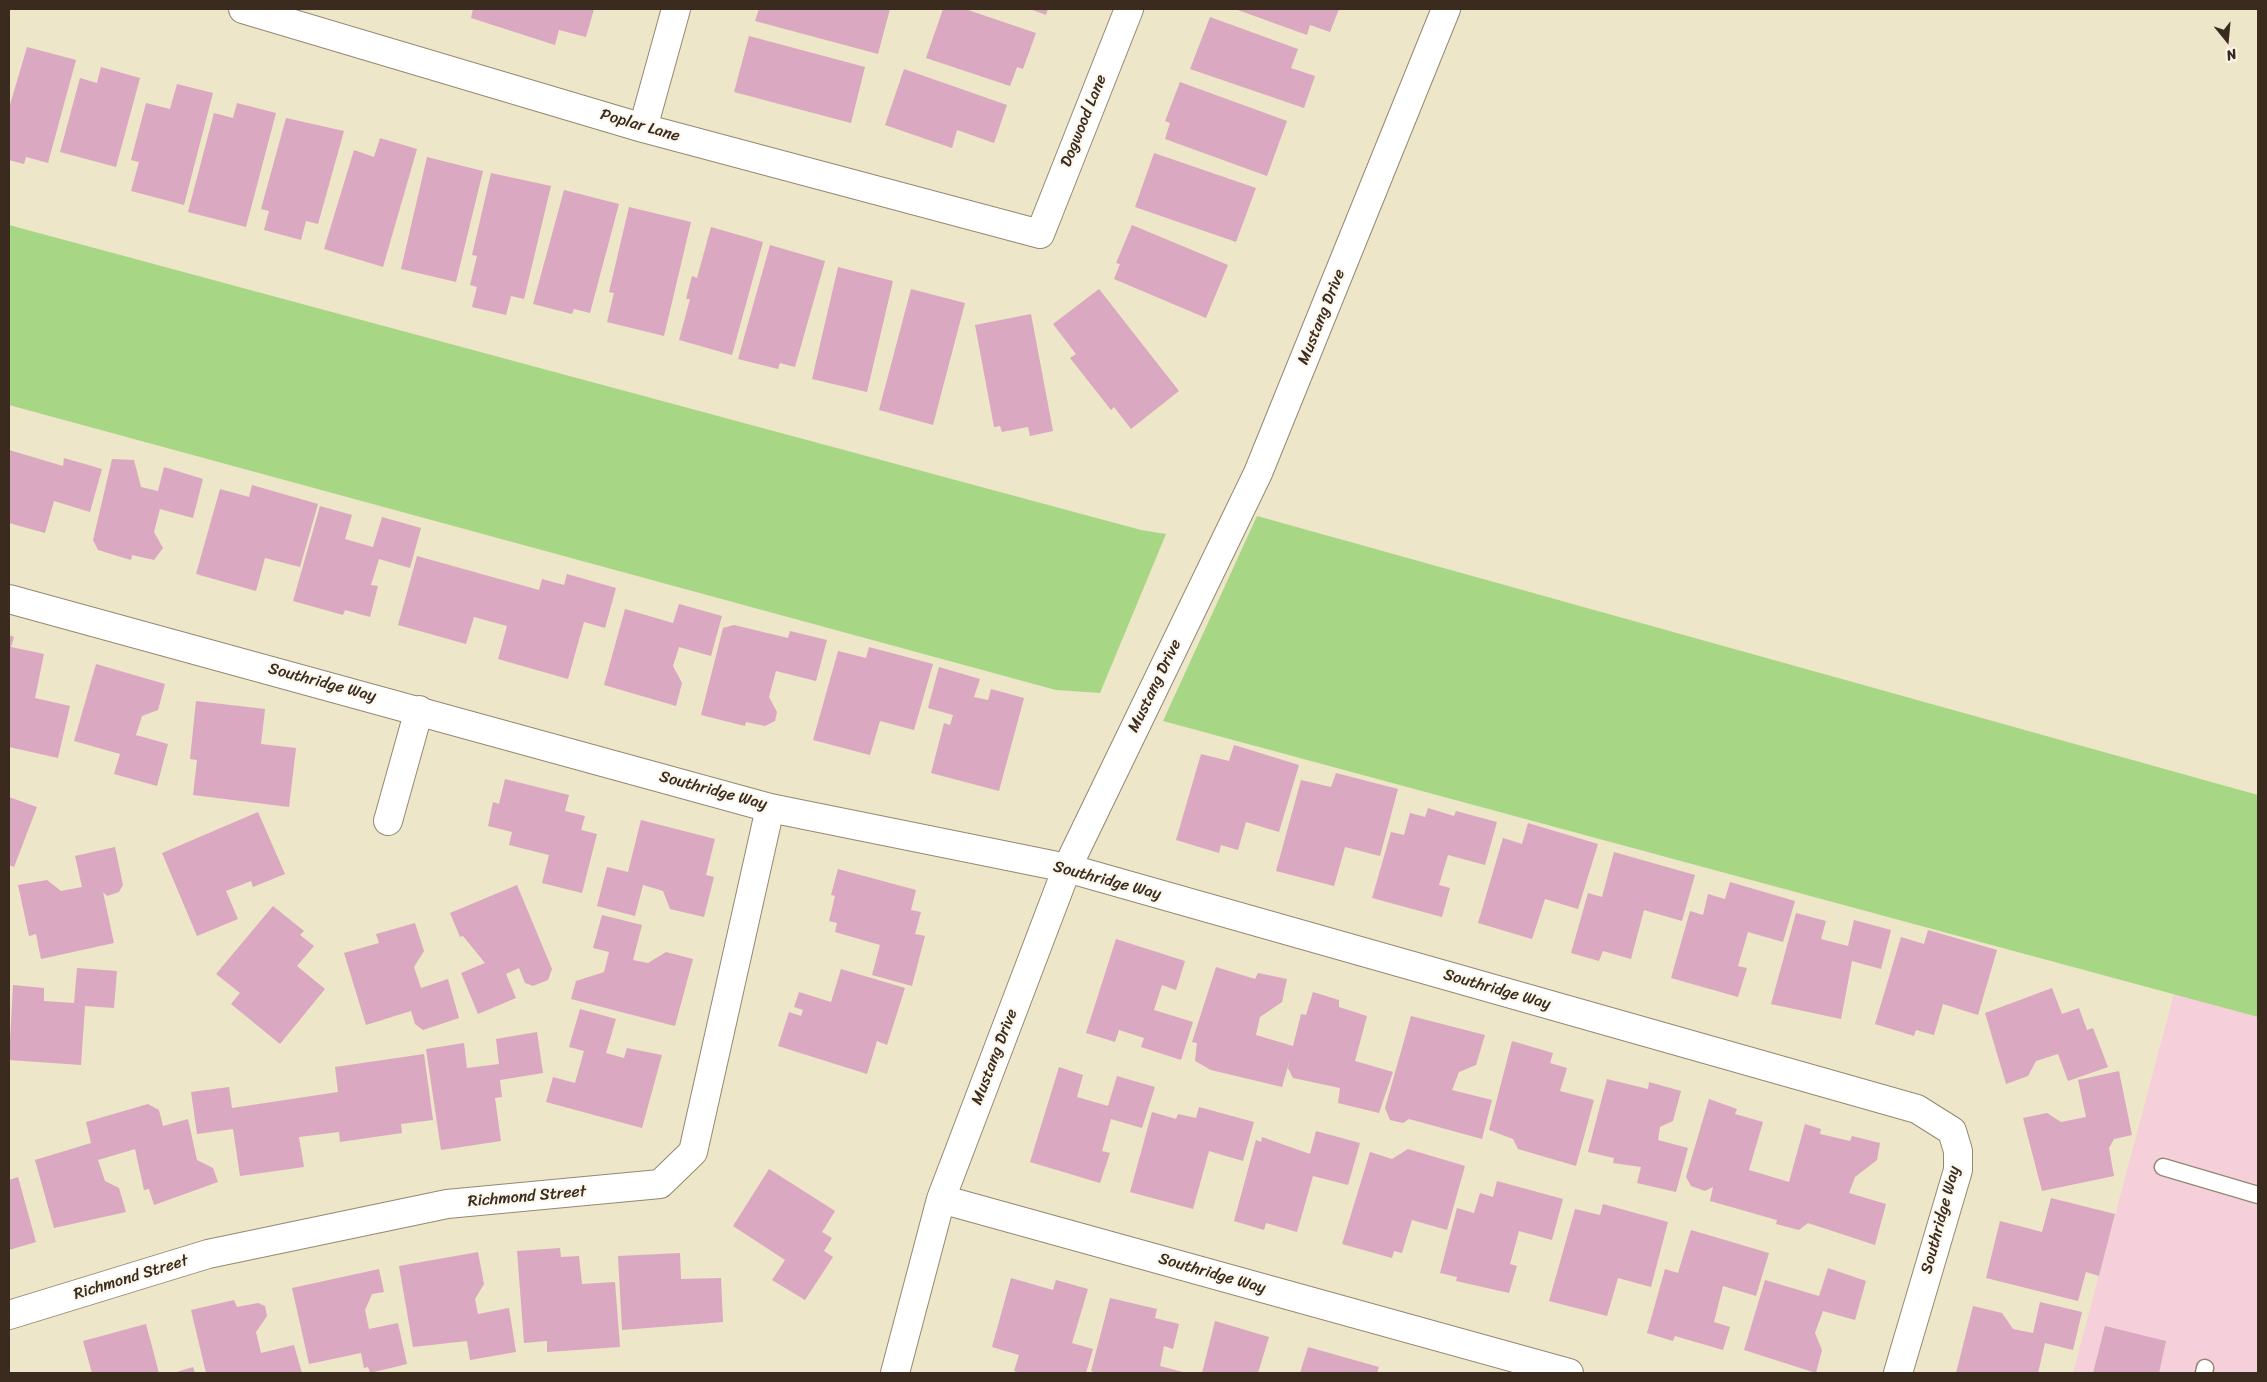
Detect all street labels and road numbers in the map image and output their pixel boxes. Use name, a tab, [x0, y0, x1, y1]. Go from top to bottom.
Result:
street label: Dogwood Lane	[1057, 72, 1111, 170]
street label: Poplar Lane	[598, 105, 682, 147]
street label: Mustang Drive	[1294, 267, 1350, 367]
street label: Mustang Drive	[1124, 636, 1186, 736]
street label: Southridge Way	[266, 659, 378, 707]
street label: Southridge Way	[657, 767, 769, 815]
street label: Southridge Way	[1051, 857, 1163, 905]
street label: Southridge Way	[1441, 966, 1553, 1014]
street label: Mustang Drive	[968, 1006, 1022, 1108]
street label: Southridge Way	[1917, 1164, 1965, 1276]
street label: Richmond Street	[467, 1182, 587, 1212]
street label: Southridge Way	[1156, 1250, 1268, 1298]
street label: Richmond Street	[71, 1251, 191, 1305]

